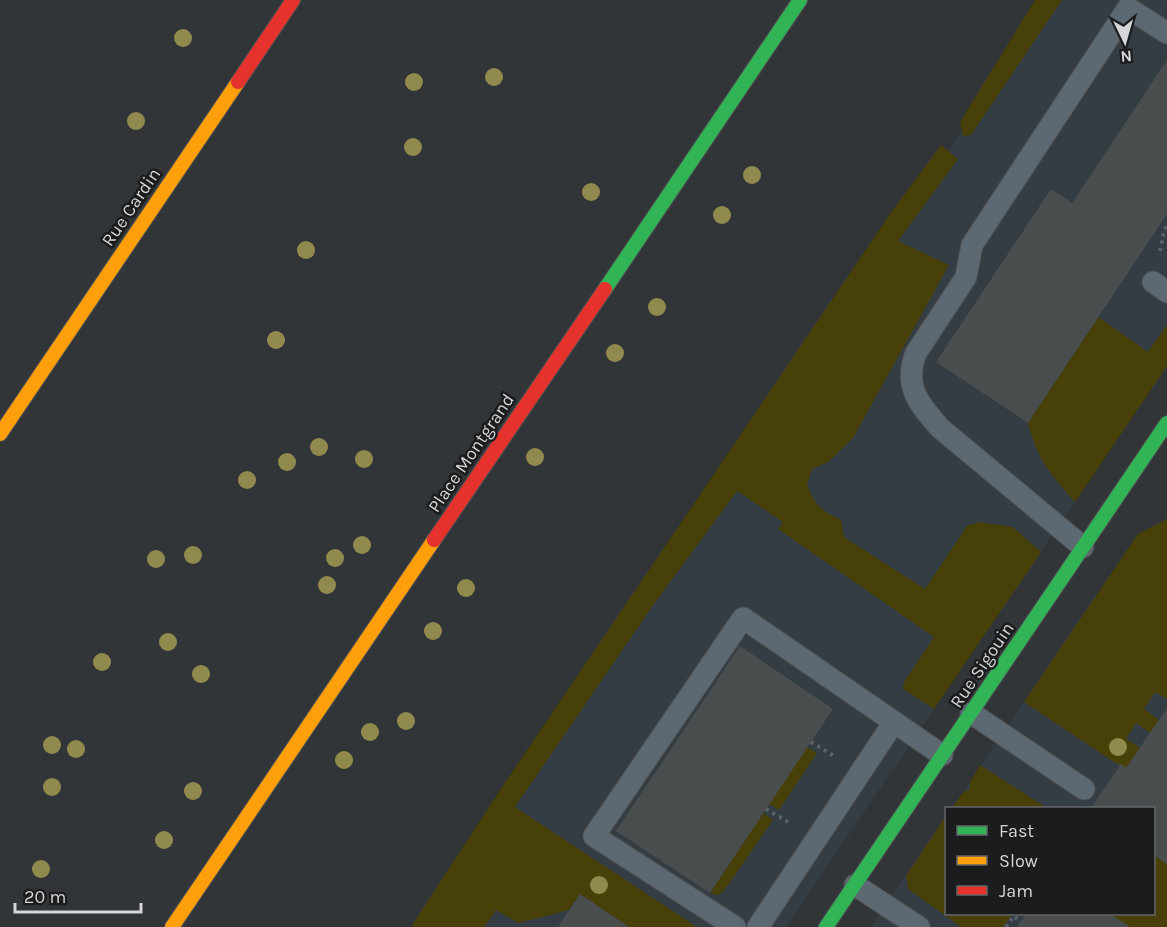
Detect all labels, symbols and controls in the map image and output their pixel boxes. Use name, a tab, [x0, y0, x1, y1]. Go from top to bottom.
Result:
north arrow	[1095, 12, 1155, 72]
text: N	[1120, 46, 1133, 66]
street label: Rue Cardin	[97, 164, 165, 250]
street label: Place Montgrand	[423, 389, 519, 517]
street label: Rue Sigouin	[945, 618, 1019, 712]
legend	[945, 807, 1155, 915]
text: Fast	[999, 820, 1034, 842]
text: Slow	[999, 850, 1038, 872]
scale bar	[15, 876, 141, 914]
text: Jam	[999, 880, 1033, 902]
text: 20 m	[24, 886, 66, 908]

